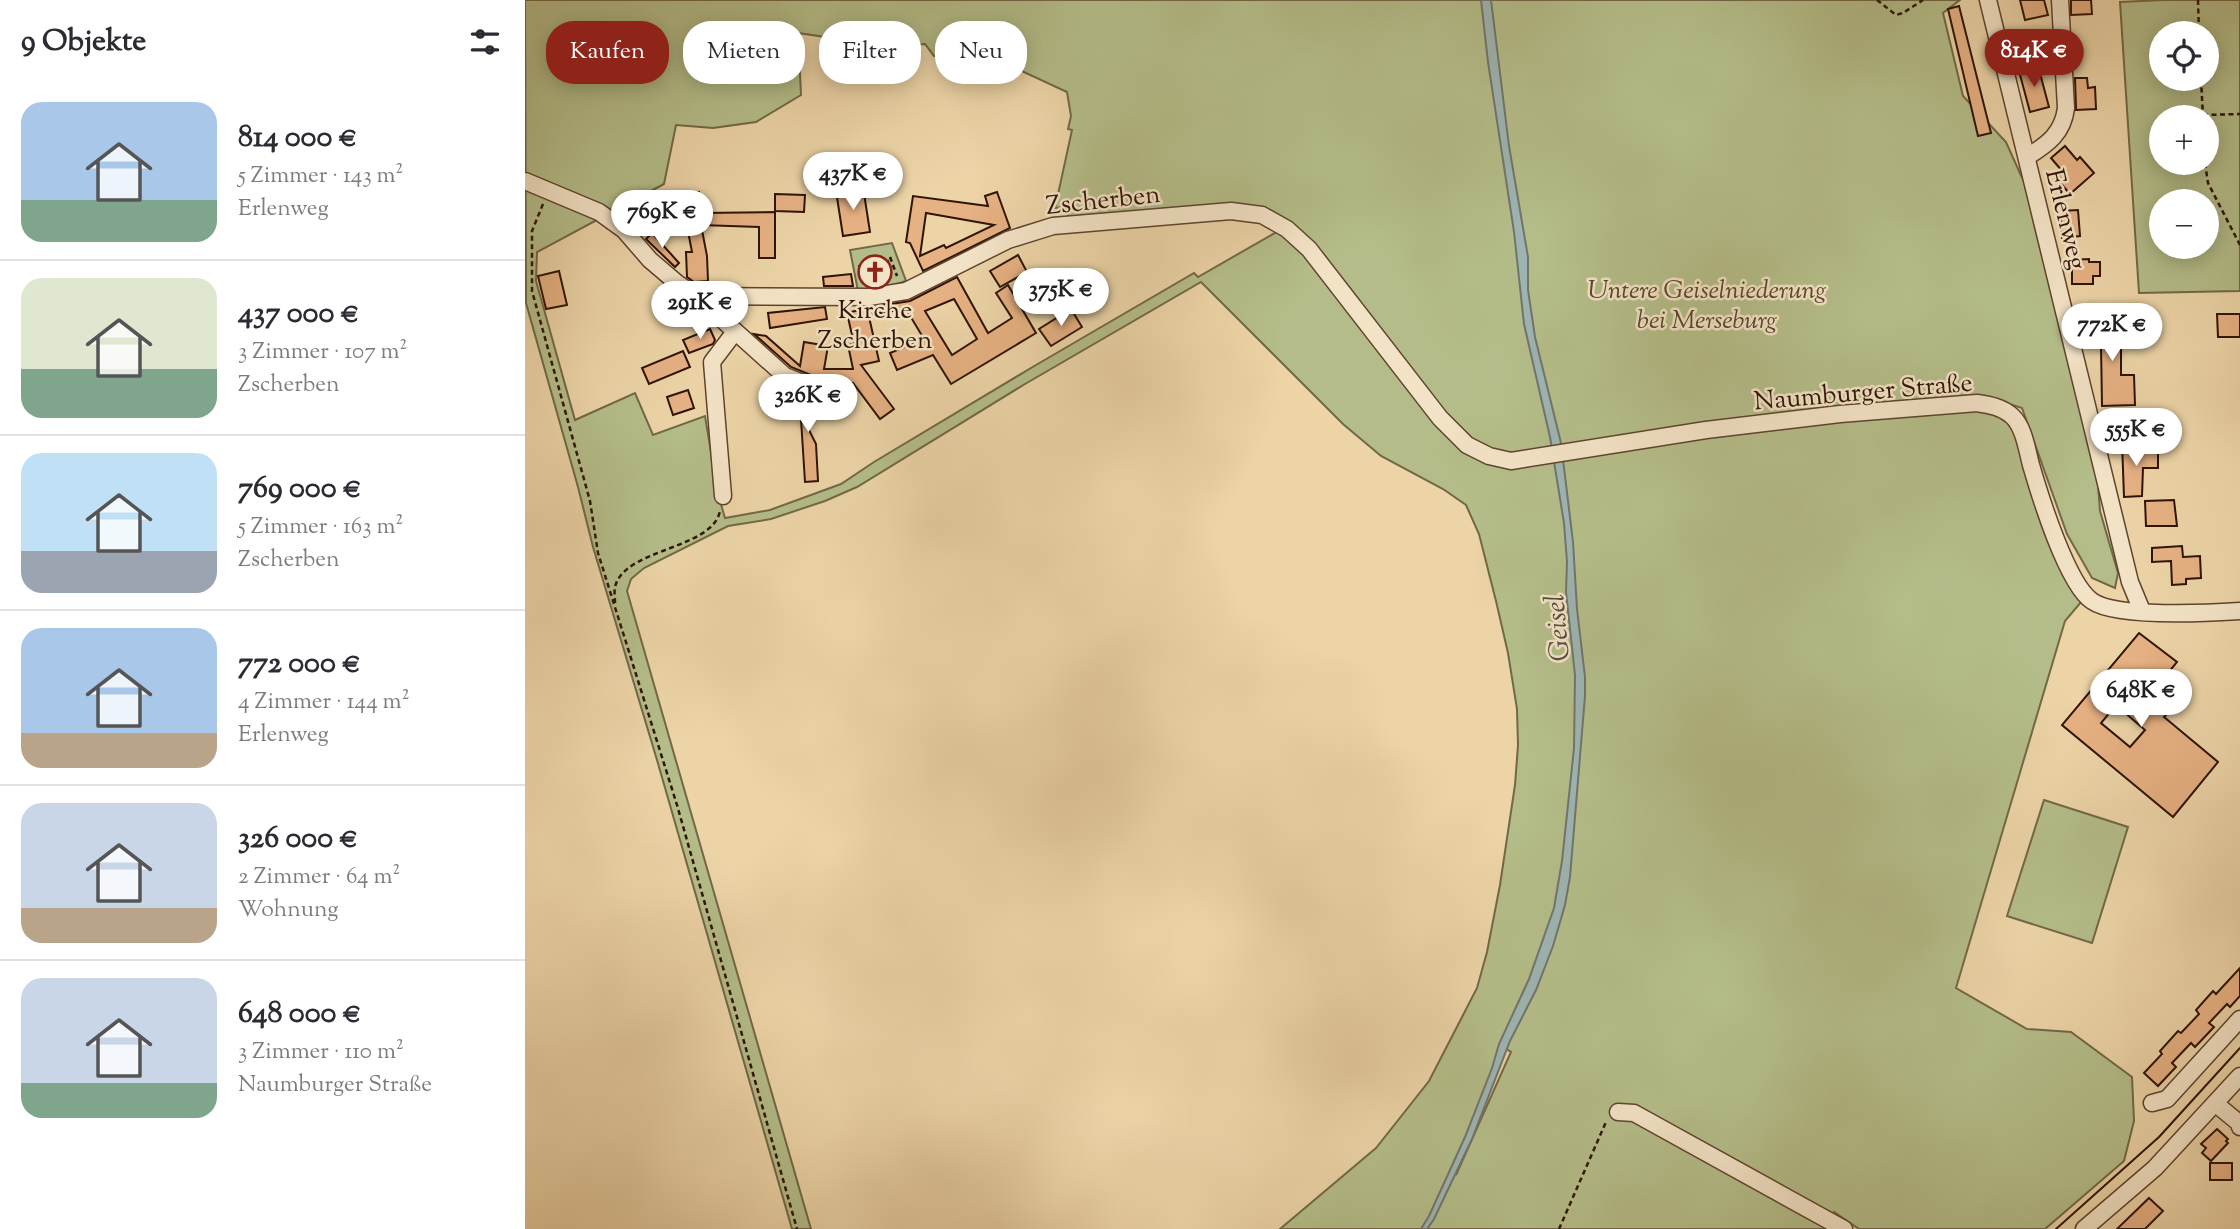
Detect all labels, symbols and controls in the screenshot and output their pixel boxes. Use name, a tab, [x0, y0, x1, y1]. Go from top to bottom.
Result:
text: 9 Objekte	[21, 21, 146, 64]
chip: Kaufen	[546, 21, 669, 84]
chip: Mieten	[683, 21, 805, 84]
chip: Filter	[819, 21, 921, 84]
chip: Neu	[935, 21, 1027, 84]
map controls	[2149, 21, 2219, 259]
button: locate	[2149, 21, 2219, 91]
icon: filters	[466, 23, 504, 61]
pin: 814K €	[1977, 29, 2091, 89]
text: 814K €	[2001, 35, 2067, 68]
button: +	[2149, 105, 2219, 175]
text: 814 000 €	[238, 117, 357, 160]
icon: home	[77, 130, 161, 214]
pin: 437K €	[796, 152, 910, 212]
text: 437K €	[819, 158, 887, 191]
text: 5 Zimmer · 143 m²	[238, 160, 403, 193]
street label: Erlenweg	[2034, 165, 2095, 274]
street label: Zscherben	[1044, 177, 1162, 226]
button: −	[2149, 189, 2219, 259]
pin: 769K €	[605, 190, 719, 250]
text: Erlenweg	[238, 193, 329, 226]
text: 769K €	[627, 196, 697, 229]
church icon: Kirche Zscherben	[856, 253, 894, 291]
pin: 375K €	[1004, 268, 1118, 328]
park label: Untere Geiselniederung bei Merseburg	[1587, 273, 1827, 340]
text: 375K €	[1029, 274, 1093, 307]
pin: 291K €	[643, 282, 757, 341]
text: 291K €	[667, 287, 733, 320]
text: 437 000 €	[238, 293, 359, 336]
place label: Kirche Zscherben	[818, 293, 932, 360]
pin: 772K €	[2055, 304, 2169, 363]
icon: home	[77, 306, 161, 390]
text: 772K €	[2077, 309, 2147, 342]
text: 3 Zimmer · 107 m²	[238, 336, 407, 369]
street label: Naumburger Straße	[1752, 366, 1974, 421]
text: Zscherben	[238, 369, 340, 402]
pin: 326K €	[751, 374, 865, 434]
text: 326K €	[774, 380, 842, 413]
pin: 555K €	[2079, 408, 2193, 468]
text: 555K €	[2106, 414, 2166, 447]
text: 769 000 €	[238, 468, 361, 511]
icon: home	[77, 481, 161, 565]
text: 5 Zimmer · 163 m²	[238, 511, 403, 544]
text: Zscherben	[238, 544, 340, 577]
water label: Geisel	[1536, 593, 1582, 663]
text: 772 000 €	[238, 643, 361, 686]
icon: home	[77, 656, 161, 740]
pin: 648K €	[2084, 670, 2198, 729]
text: 648K €	[2106, 675, 2176, 708]
text: 4 Zimmer · 144 m²	[238, 686, 409, 719]
text: Erlenweg	[238, 719, 329, 752]
text: 326 000 €	[238, 818, 358, 861]
icon: home	[77, 831, 161, 915]
text: 2 Zimmer · 64 m²	[238, 861, 400, 894]
text: Wohnung	[238, 894, 338, 927]
text: 648 000 €	[238, 993, 361, 1036]
icon: home	[77, 1006, 161, 1090]
text: 3 Zimmer · 110 m²	[238, 1036, 404, 1069]
text: Naumburger Straße	[238, 1069, 432, 1102]

